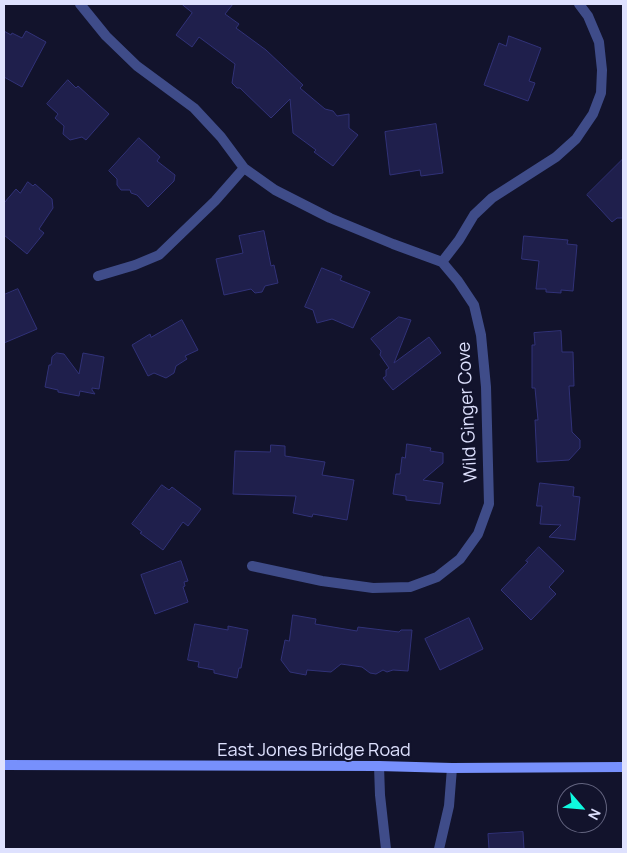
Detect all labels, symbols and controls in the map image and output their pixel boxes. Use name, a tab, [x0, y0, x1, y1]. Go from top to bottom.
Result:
street label: Wild Ginger Cove	[454, 341, 482, 483]
street label: East Jones Bridge Road	[217, 740, 411, 762]
north arrow	[557, 783, 607, 833]
text: N	[584, 806, 606, 823]

